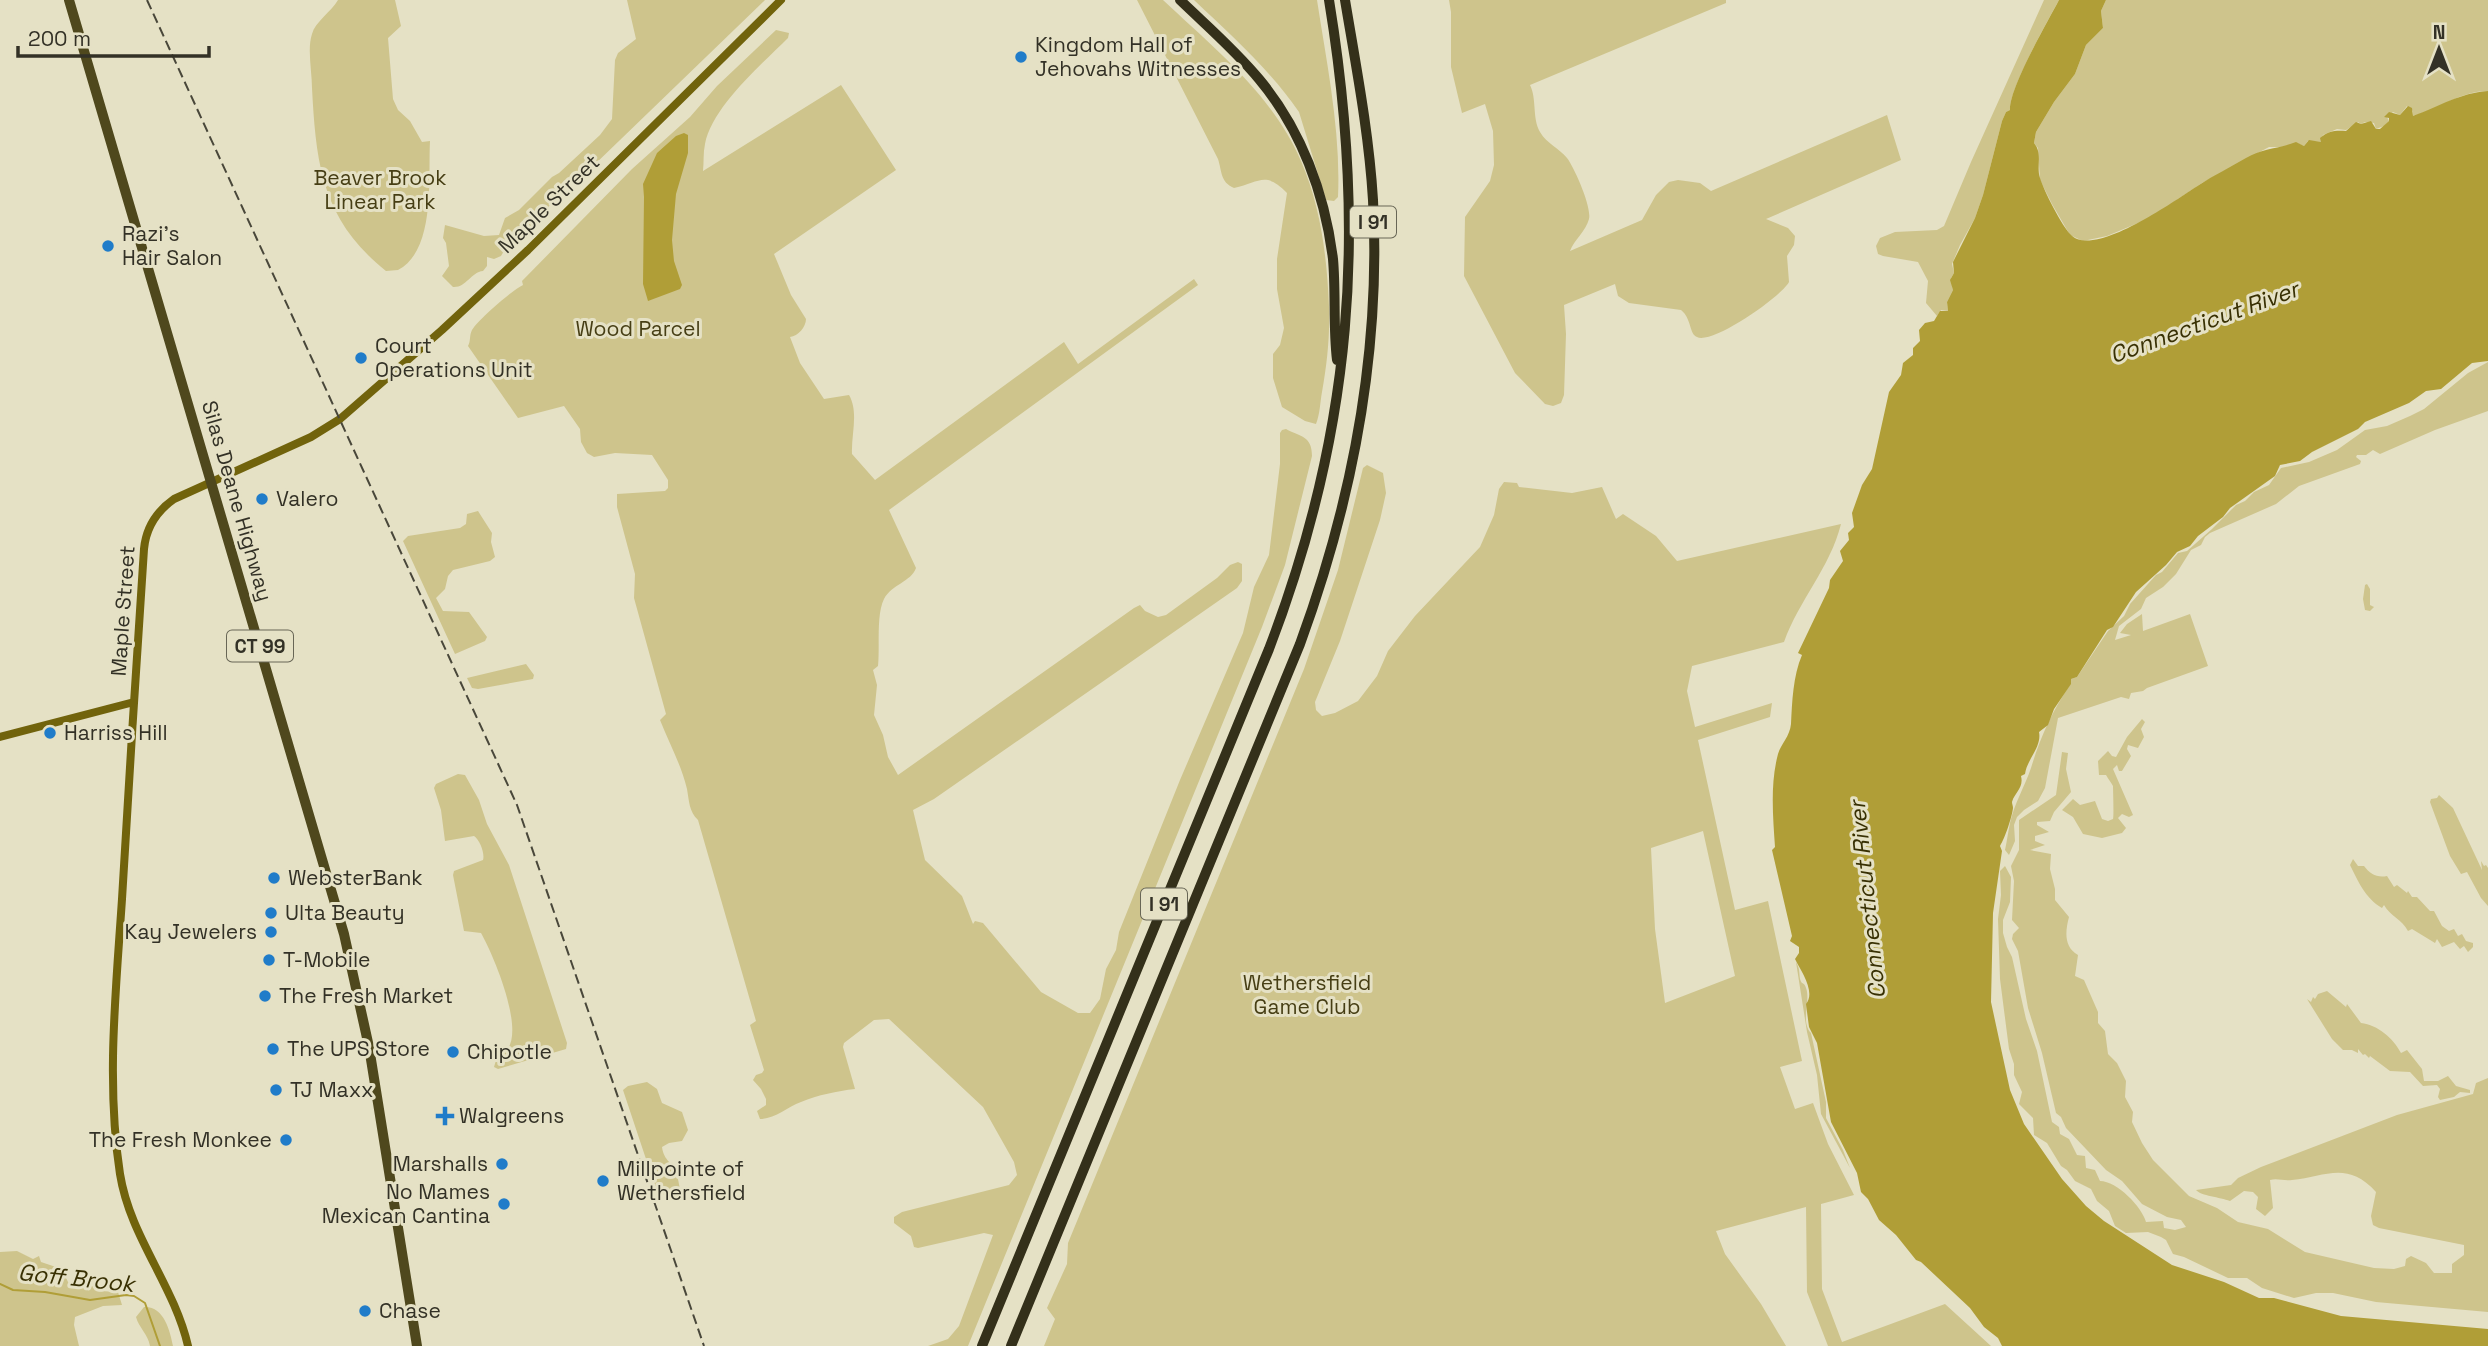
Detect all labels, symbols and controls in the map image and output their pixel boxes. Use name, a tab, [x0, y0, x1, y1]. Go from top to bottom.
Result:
scale bar	[18, 14, 208, 58]
north arrow	[2404, 14, 2474, 84]
text: N	[2433, 20, 2445, 45]
text: 200 m	[28, 25, 91, 52]
place label: Kingdom Hall of Jehovahs Witnesses	[1035, 31, 1241, 82]
marker: Kingdom Hall of Jehovahs Witnesses	[1013, 49, 1029, 65]
street label: Maple Street	[492, 148, 605, 259]
park label: Beaver Brook Linear Park	[313, 164, 447, 215]
road number: I 91	[1350, 206, 1396, 238]
place label: Razi's Hair Salon	[122, 220, 222, 271]
marker: Razi's Hair Salon	[100, 238, 116, 254]
water label: Connecticut River	[2105, 273, 2305, 370]
park label: Wood Parcel	[575, 315, 701, 342]
place label: Court Operations Unit	[375, 332, 533, 383]
marker: Court Operations Unit	[353, 350, 369, 366]
street label: Silas Deane Highway	[196, 398, 279, 604]
place label: Valero	[276, 485, 338, 512]
marker: Valero	[254, 491, 270, 507]
street label: Maple Street	[104, 545, 141, 677]
road number: CT 99	[227, 631, 293, 662]
place label: Harriss Hill	[64, 719, 168, 746]
marker: Harriss Hill	[42, 725, 58, 741]
water label: Connecticut River	[1841, 797, 1892, 1001]
place label: WebsterBank	[288, 864, 423, 891]
marker: WebsterBank	[266, 870, 282, 886]
road number: I 91	[1141, 888, 1187, 920]
place label: Ulta Beauty	[285, 899, 405, 926]
marker: Ulta Beauty	[263, 905, 279, 921]
place label: Kay Jewelers	[125, 918, 257, 945]
marker: Kay Jewelers	[263, 924, 279, 940]
place label: T-Mobile	[283, 946, 371, 973]
marker: T-Mobile	[261, 952, 277, 968]
park label: Wethersfield Game Club	[1243, 969, 1371, 1020]
place label: The Fresh Market	[279, 982, 453, 1009]
marker: The Fresh Market	[257, 988, 273, 1004]
place label: The UPS Store	[287, 1035, 430, 1062]
place label: Chipotle	[467, 1038, 552, 1065]
marker: The UPS Store	[265, 1041, 281, 1057]
marker: Chipotle	[445, 1044, 461, 1060]
place label: TJ Maxx	[290, 1076, 374, 1103]
marker: TJ Maxx	[268, 1082, 284, 1098]
place label: Walgreens	[459, 1102, 564, 1129]
marker: Walgreens	[437, 1108, 453, 1124]
place label: The Fresh Monkee	[89, 1126, 272, 1153]
marker: The Fresh Monkee	[278, 1132, 294, 1148]
place label: Marshalls	[393, 1150, 488, 1177]
place label: Millpointe of Wethersfield	[617, 1155, 746, 1206]
marker: Marshalls	[494, 1156, 510, 1172]
marker: Millpointe of Wethersfield	[595, 1173, 611, 1189]
place label: No Mames Mexican Cantina	[322, 1178, 490, 1229]
marker: No Mames Mexican Cantina	[496, 1196, 512, 1212]
water label: Goff Brook	[16, 1257, 138, 1299]
place label: Chase	[379, 1297, 441, 1324]
marker: Chase	[357, 1303, 373, 1319]

